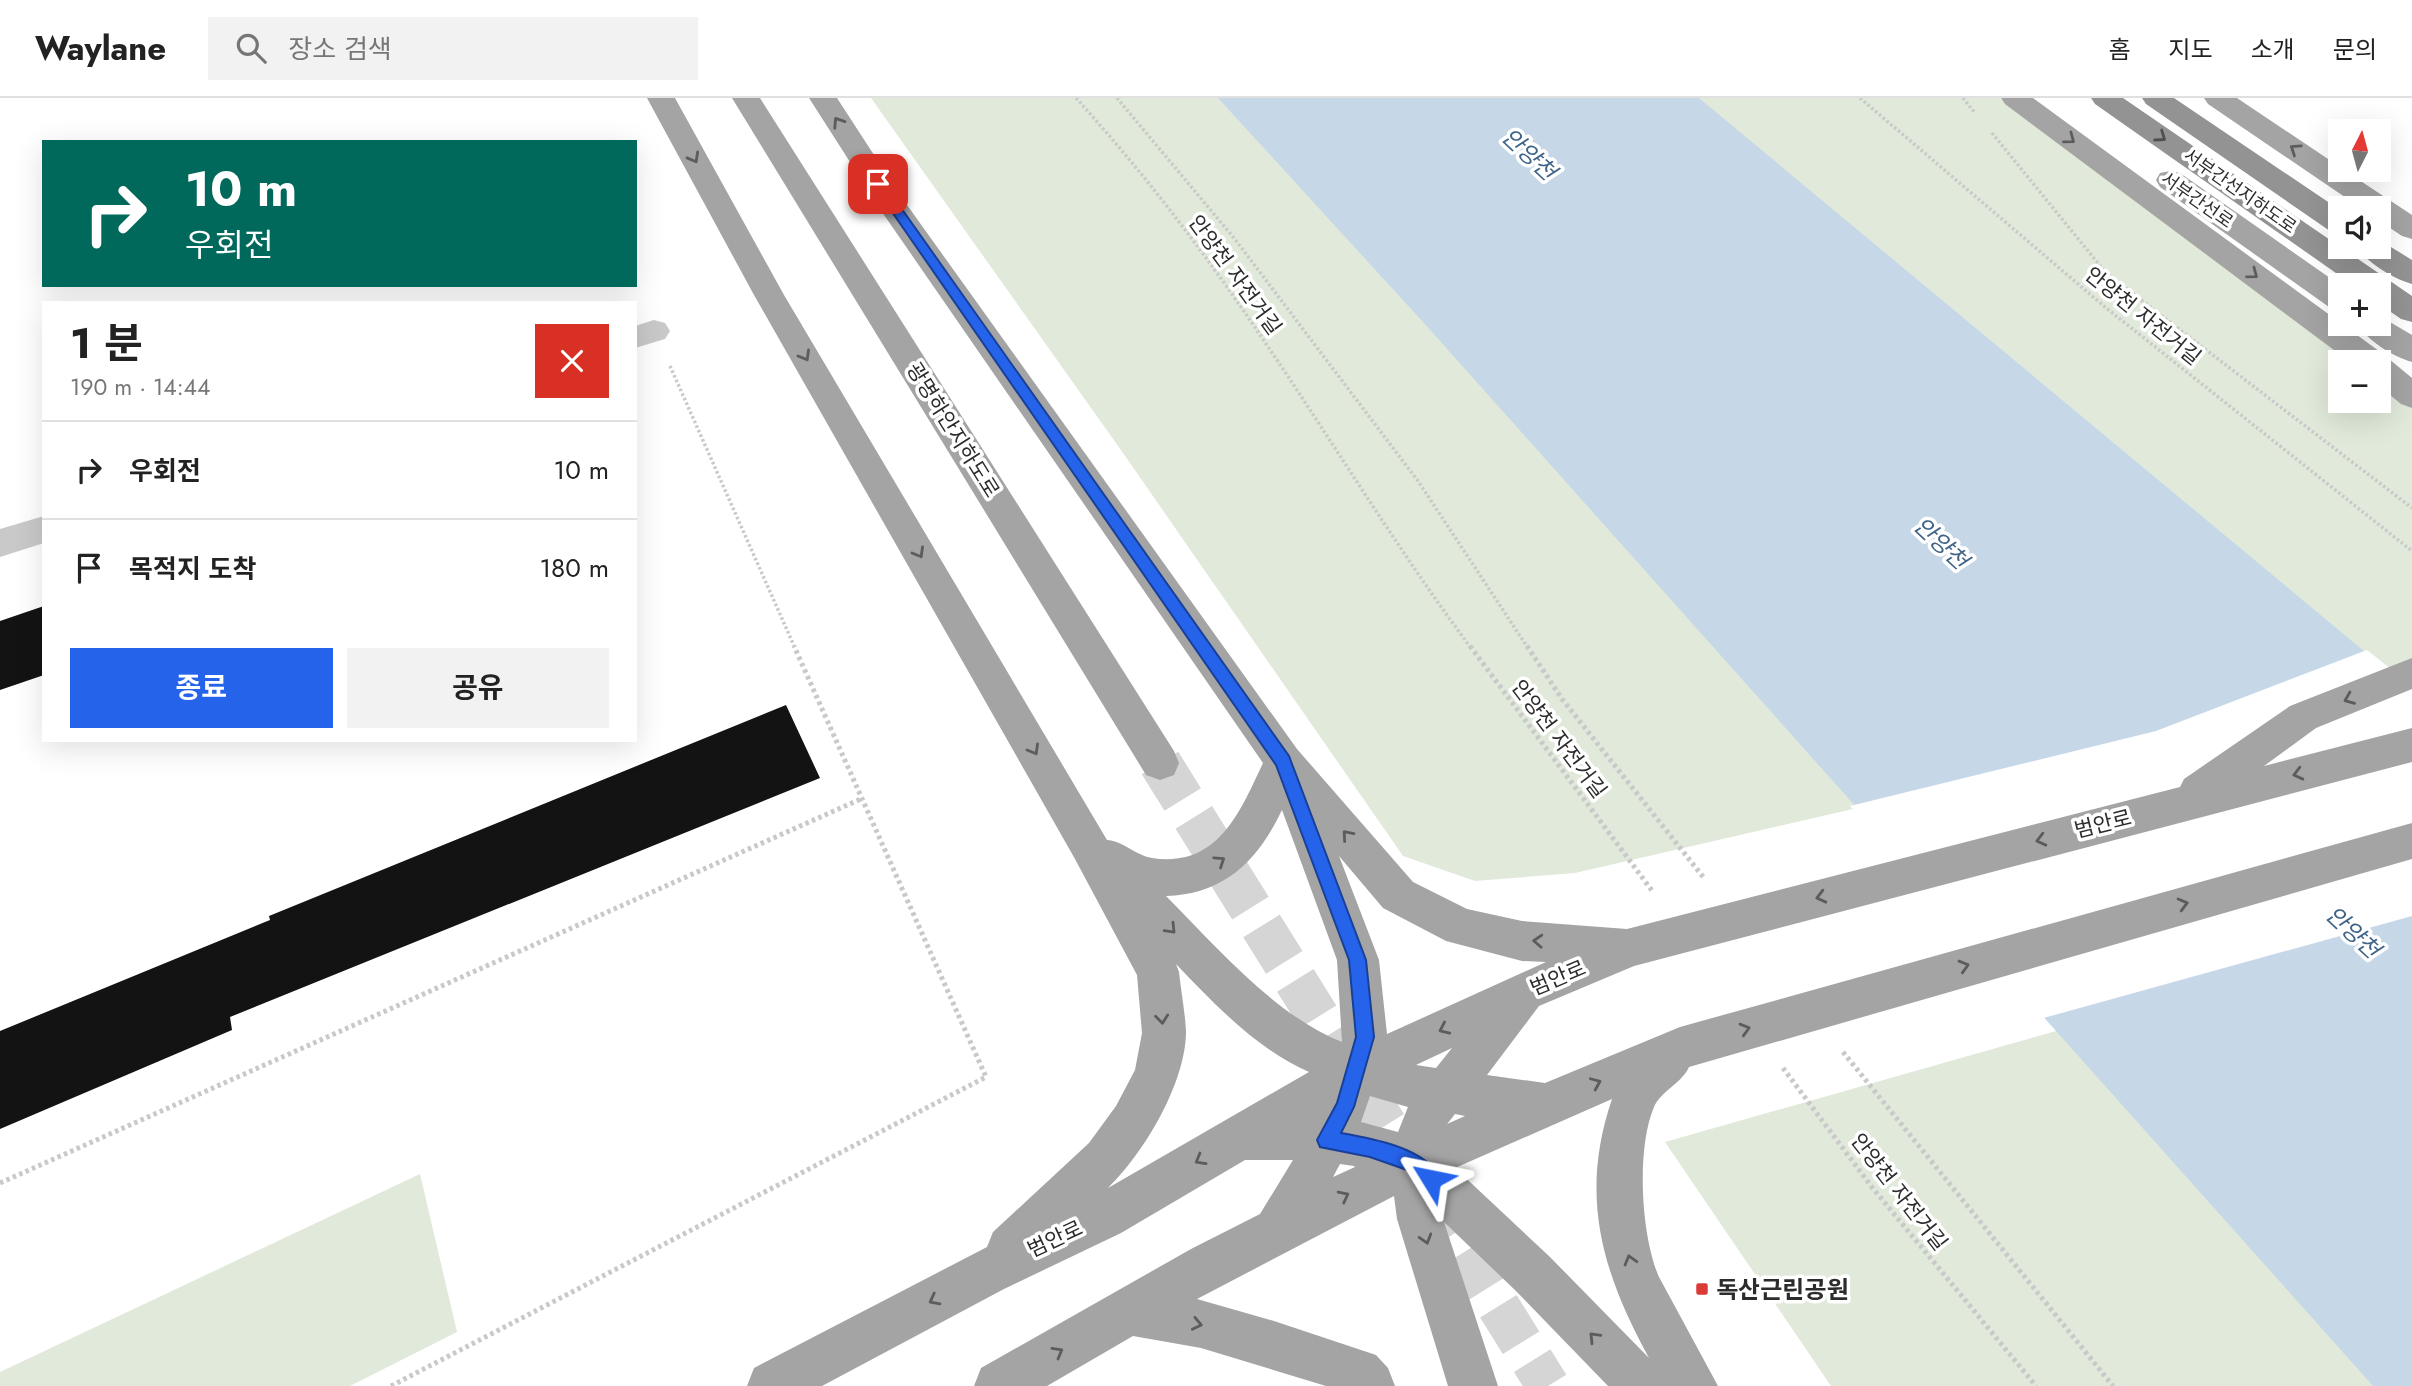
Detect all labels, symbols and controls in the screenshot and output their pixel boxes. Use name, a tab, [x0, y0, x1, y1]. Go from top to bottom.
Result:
search box	[208, 17, 698, 80]
text: Waylane	[35, 25, 166, 72]
icon: search	[232, 29, 270, 67]
text: 장소 검색	[288, 30, 392, 68]
text: 홈	[2108, 32, 2130, 67]
text: 지도	[2168, 32, 2213, 67]
text: 소개	[2251, 32, 2295, 67]
text: 문의	[2333, 32, 2377, 67]
one-way arrow	[834, 117, 847, 130]
north arrow	[2328, 119, 2390, 182]
map controls	[2328, 119, 2391, 413]
water label: 안양천	[1494, 120, 1566, 190]
one-way arrow	[2153, 129, 2166, 141]
one-way arrow	[2062, 130, 2075, 143]
street label: 서부간선지하도로	[2178, 142, 2302, 240]
one-way arrow	[2290, 145, 2303, 157]
one-way arrow	[686, 151, 699, 163]
text: 10 m	[185, 154, 297, 224]
pin	[848, 154, 908, 214]
icon: arrive	[859, 165, 897, 203]
street label: 서부간선로	[2156, 166, 2238, 234]
icon: right	[70, 168, 161, 259]
button: sound	[2328, 196, 2391, 259]
street label: 안양천 자전거길	[1181, 209, 1289, 341]
text: 우회전	[185, 222, 273, 268]
street label: 안양천 자전거길	[2079, 260, 2207, 372]
one-way arrow	[2245, 266, 2257, 278]
button: +	[2328, 273, 2391, 336]
text: 1 분	[70, 313, 143, 374]
button: close	[535, 324, 609, 398]
one-way arrow	[797, 349, 810, 362]
button: −	[2328, 350, 2391, 413]
street label: 광명하안지하도로	[899, 357, 1007, 503]
text: 190 m · 14:44	[70, 370, 210, 404]
icon: right	[70, 451, 108, 489]
text: 10 m	[554, 451, 609, 489]
text: 우회전	[129, 452, 201, 490]
water label: 안양천	[1906, 509, 1978, 579]
one-way arrow	[911, 546, 924, 559]
icon: arrive	[70, 549, 108, 587]
text: 180 m	[539, 549, 609, 587]
text: 목적지 도착	[129, 550, 256, 588]
button: 종료	[70, 648, 333, 728]
button: 공유	[347, 648, 609, 728]
street label: 안양천 자전거길	[1504, 673, 1614, 805]
one-way arrow	[2343, 690, 2355, 704]
one-way arrow	[1025, 742, 1038, 755]
one-way arrow	[2293, 766, 2305, 780]
street label: 범안로	[2071, 802, 2135, 846]
one-way arrow	[1343, 830, 1355, 843]
one-way arrow	[2036, 832, 2048, 846]
one-way arrow	[1212, 857, 1225, 870]
one-way arrow	[1815, 889, 1827, 903]
one-way arrow	[2177, 898, 2189, 912]
water label: 안양천	[2318, 898, 2390, 968]
one-way arrow	[1163, 921, 1176, 934]
one-way arrow	[1532, 934, 1543, 949]
street label: 범안로	[1525, 953, 1591, 1003]
one-way arrow	[1958, 960, 1970, 975]
one-way arrow	[1154, 1014, 1169, 1025]
one-way arrow	[1439, 1021, 1451, 1035]
one-way arrow	[1739, 1023, 1751, 1037]
one-way arrow	[1589, 1077, 1601, 1091]
street label: 안양천 자전거길	[1844, 1127, 1954, 1257]
position arrow	[1394, 1142, 1468, 1216]
one-way arrow	[1195, 1151, 1208, 1164]
one-way arrow	[1337, 1191, 1349, 1205]
street label: 범안로	[1022, 1213, 1088, 1265]
one-way arrow	[1418, 1233, 1433, 1245]
one-way arrow	[1624, 1254, 1638, 1266]
place label: 독산근린공원	[1716, 1272, 1848, 1307]
marker: 독산근린공원	[1694, 1281, 1710, 1297]
one-way arrow	[929, 1292, 941, 1305]
one-way arrow	[1191, 1316, 1203, 1330]
one-way arrow	[1590, 1332, 1603, 1345]
one-way arrow	[1051, 1347, 1064, 1360]

